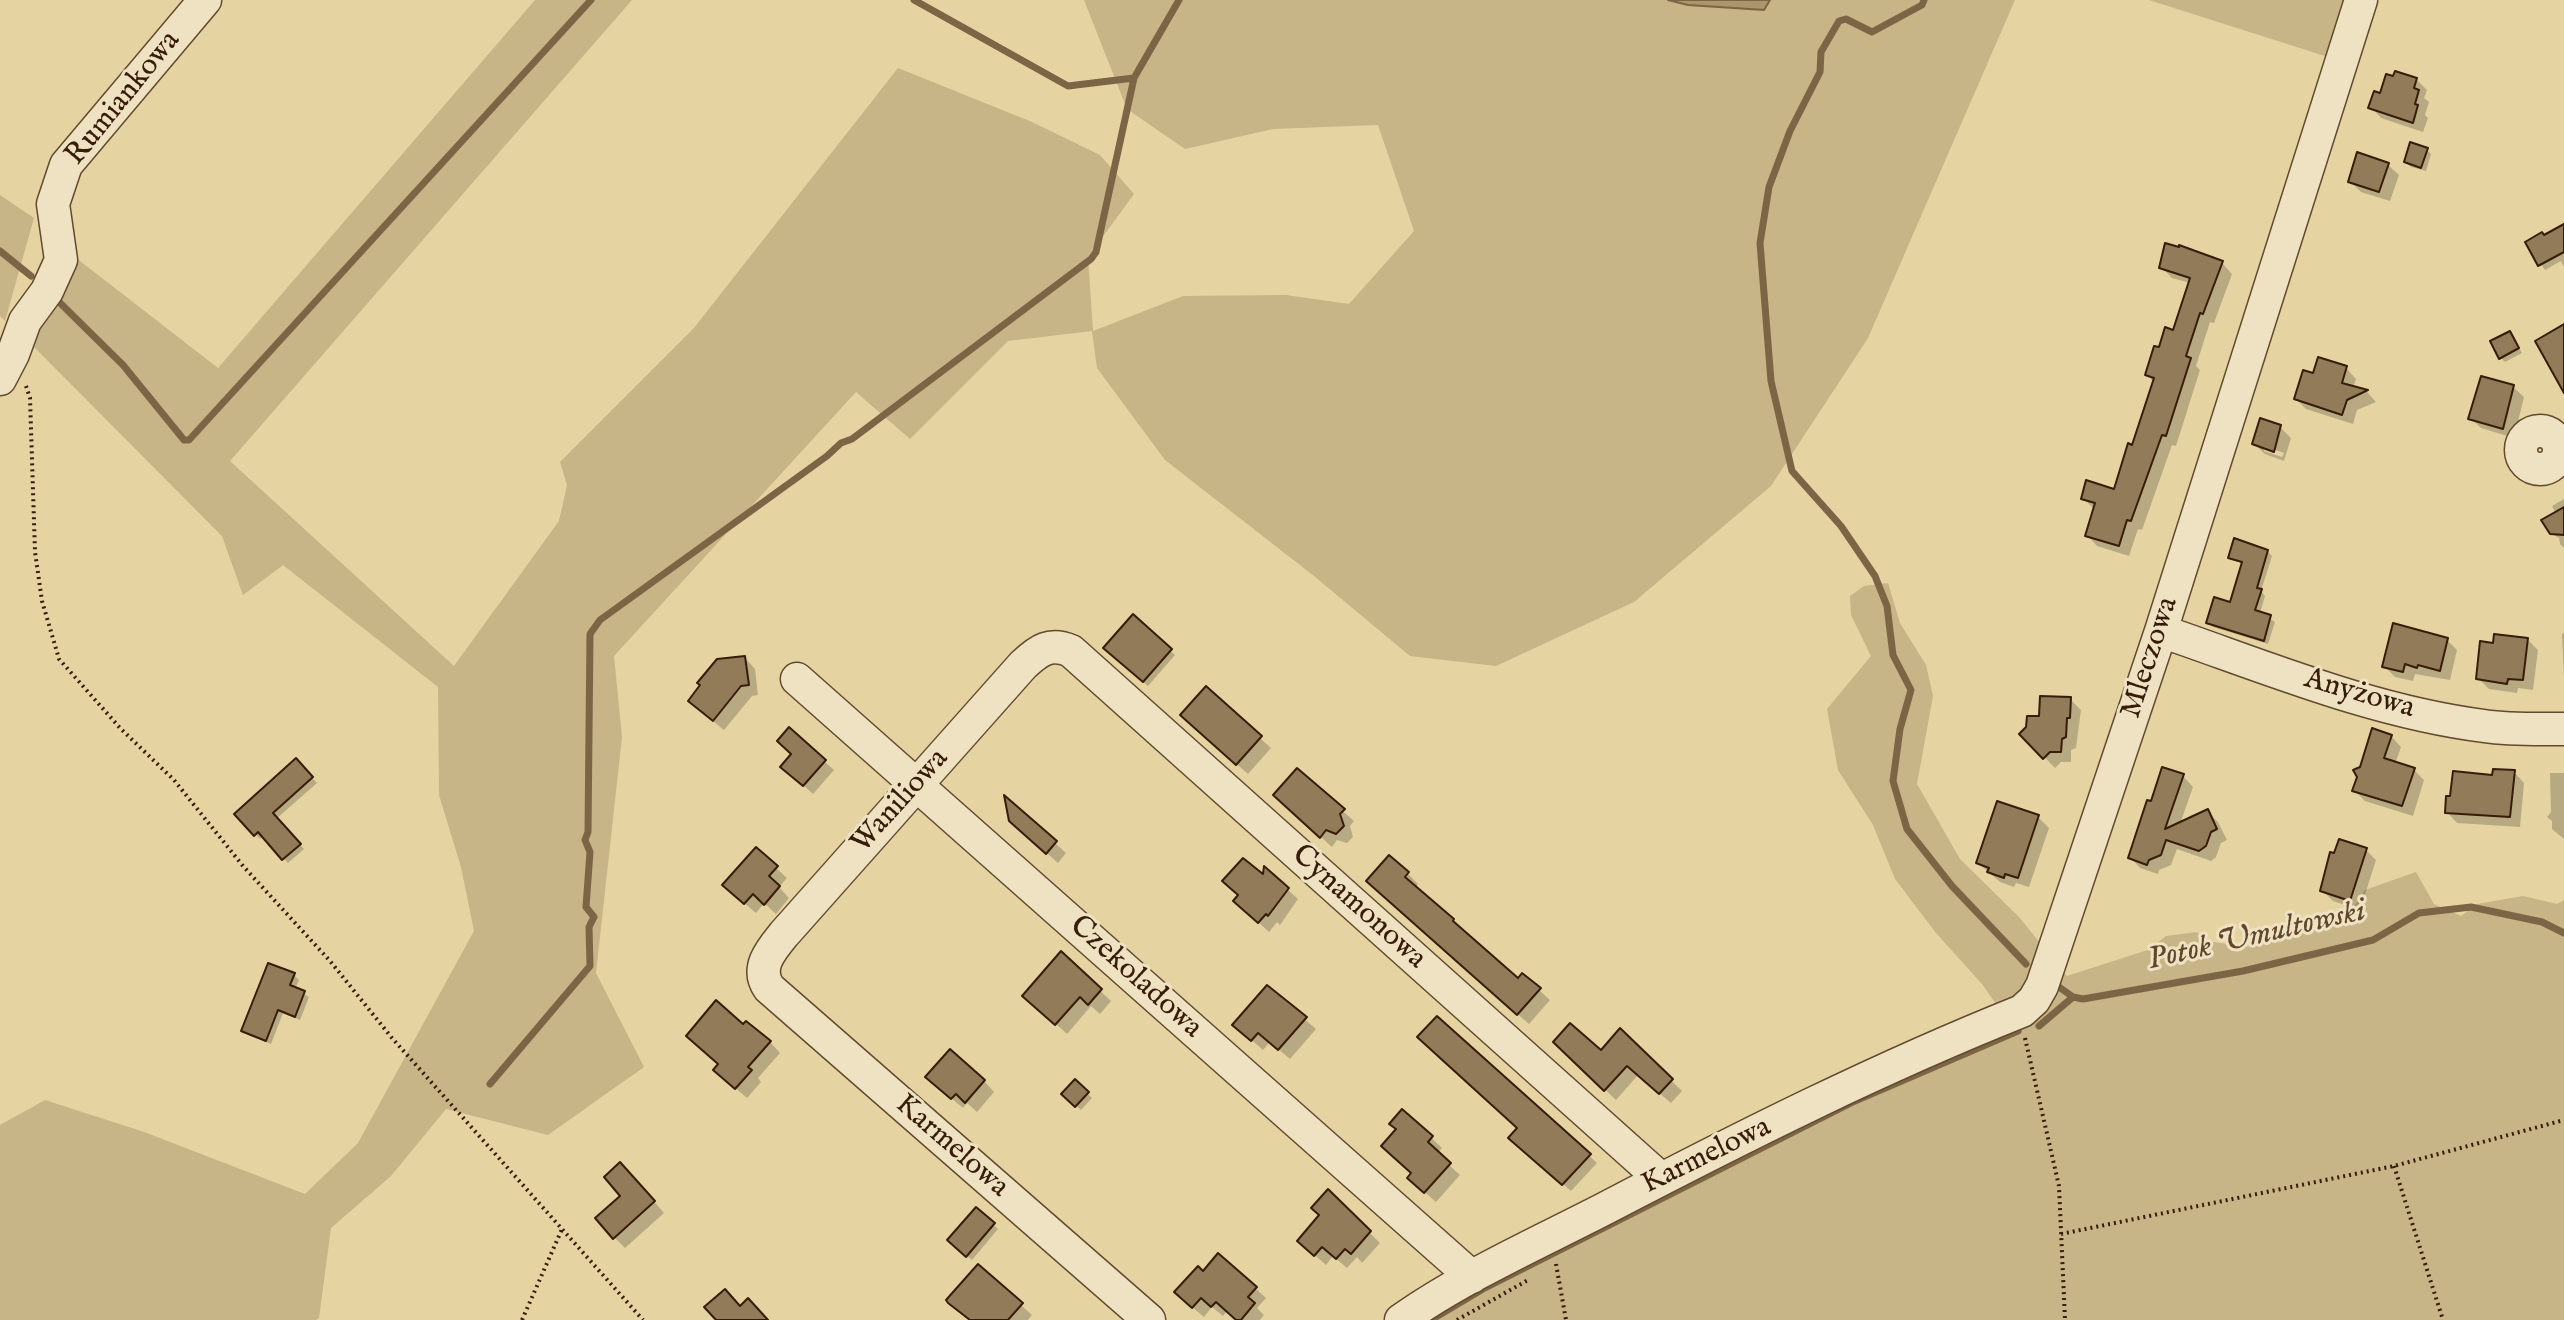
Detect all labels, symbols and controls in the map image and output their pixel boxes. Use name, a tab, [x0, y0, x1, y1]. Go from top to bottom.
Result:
street label: Rumiankowa	[59, 24, 189, 174]
street label: Mleczowa	[2115, 593, 2187, 723]
street label: Anyżowa	[2300, 662, 2418, 728]
street label: Waniliowa	[845, 742, 957, 862]
street label: Cynamonowa	[1283, 838, 1433, 978]
water label: Potok Umultowski	[2144, 893, 2370, 981]
street label: Czekoladowa	[1061, 909, 1209, 1047]
street label: Karmelowa	[887, 1088, 1015, 1206]
street label: Karmelowa	[1637, 1110, 1777, 1204]

